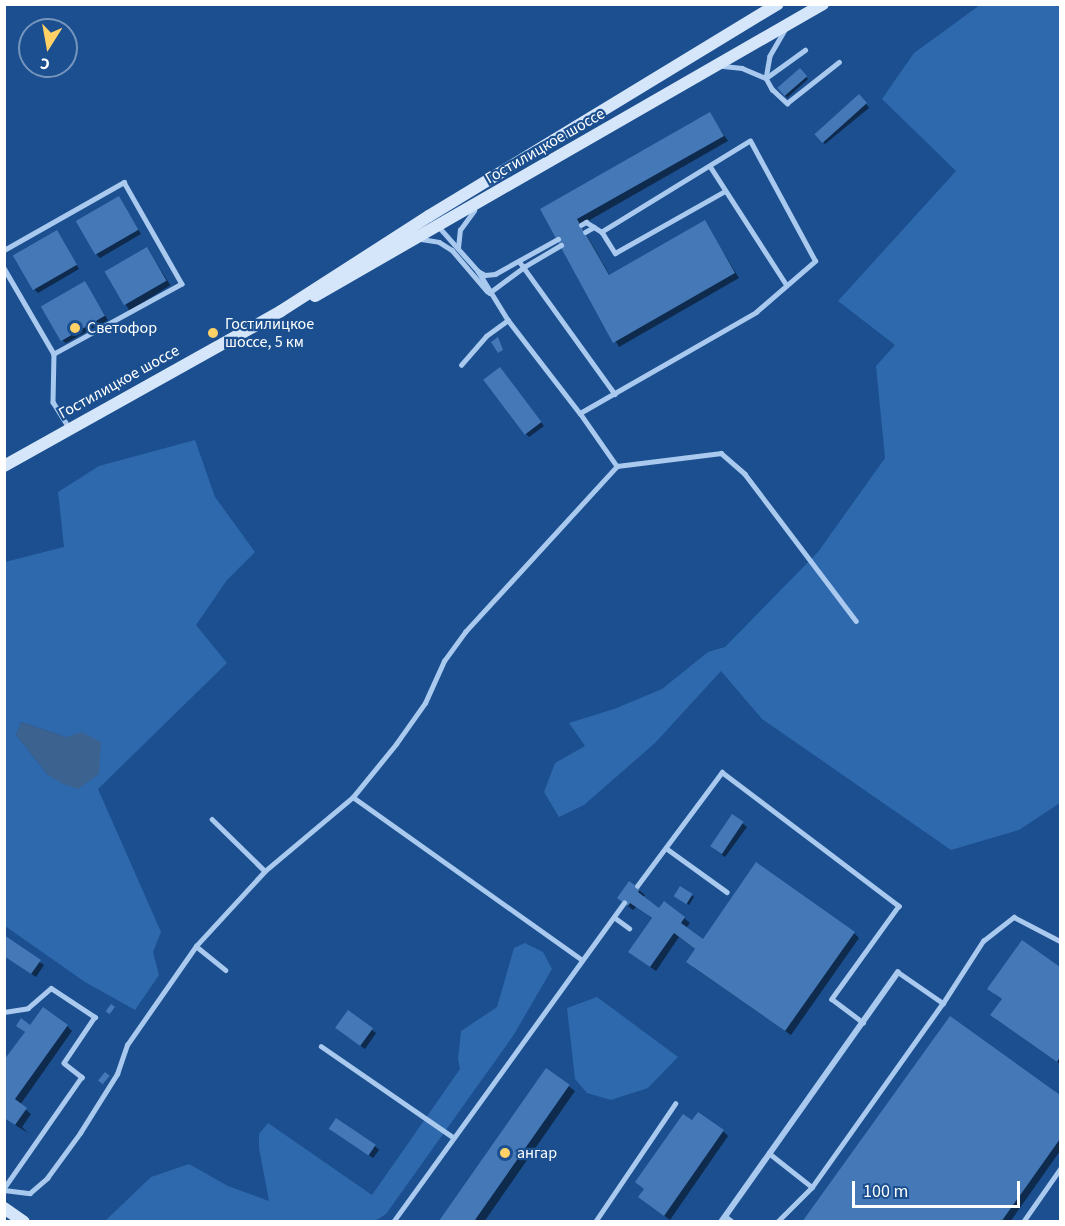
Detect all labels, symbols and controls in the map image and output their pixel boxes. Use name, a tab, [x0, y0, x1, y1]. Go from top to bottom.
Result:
north arrow	[18, 18, 78, 78]
text: С	[38, 52, 52, 75]
street label: Гостилицкое шоссе	[482, 104, 608, 188]
place label: Гостилицкое шоссе, 5 км	[225, 314, 314, 352]
place label: Светофор	[87, 318, 157, 338]
marker: Светофор	[68, 321, 82, 335]
marker: Гостилицкое шоссе, 5 км	[206, 326, 220, 340]
street label: Гостилицкое шоссе	[55, 341, 183, 423]
place label: ангар	[517, 1143, 557, 1163]
marker: ангар	[498, 1146, 512, 1160]
scale bar	[855, 1169, 1023, 1207]
text: 100 m	[863, 1179, 908, 1204]

